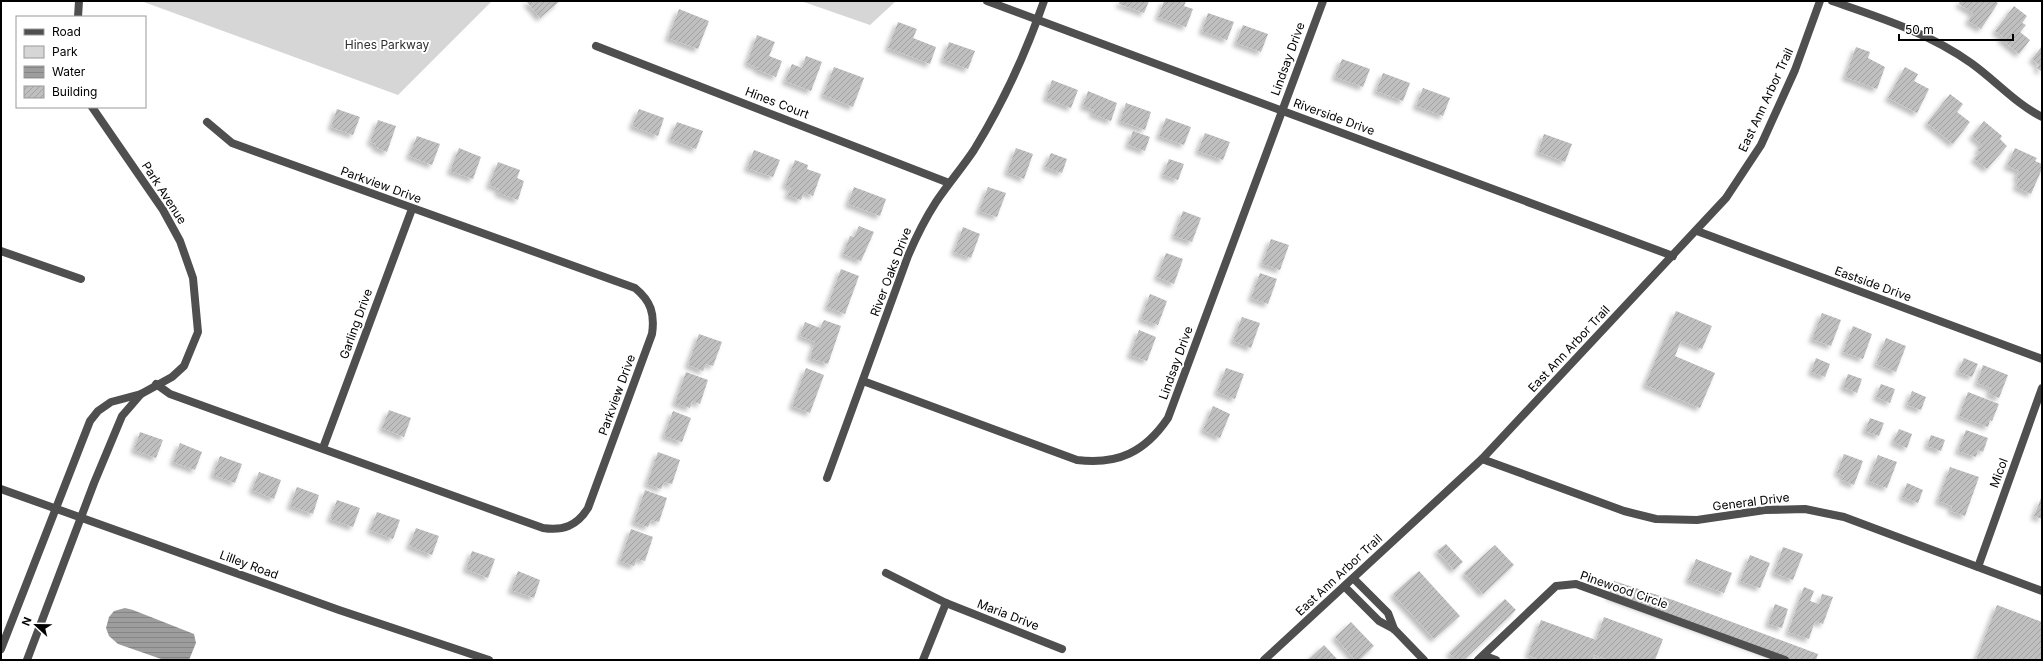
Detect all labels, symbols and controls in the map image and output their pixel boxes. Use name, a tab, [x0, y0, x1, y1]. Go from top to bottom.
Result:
legend	[16, 16, 146, 108]
scale bar	[1899, 16, 2013, 42]
street label: Lindsay Drive	[1267, 20, 1308, 98]
text: 50 m	[1905, 22, 1934, 37]
text: Road	[52, 24, 81, 39]
park label: Hines Parkway	[345, 37, 429, 52]
text: Park	[52, 44, 78, 59]
street label: East Ann Arbor Trail	[1735, 45, 1796, 154]
text: Water	[52, 64, 86, 79]
street label: Hines Court	[743, 83, 811, 122]
text: Building	[52, 84, 97, 99]
street label: Riverside Drive	[1291, 95, 1377, 138]
street label: Park Avenue	[139, 159, 190, 227]
street label: Parkview Drive	[339, 163, 424, 206]
street label: River Oaks Drive	[867, 225, 914, 318]
street label: Eastside Drive	[1833, 263, 1914, 304]
street label: Garling Drive	[336, 287, 375, 361]
street label: East Ann Arbor Trail	[1525, 302, 1613, 395]
street label: Lindsay Drive	[1155, 324, 1196, 402]
street label: Parkview Drive	[595, 352, 638, 437]
street label: Micol	[1986, 456, 2011, 490]
street label: General Drive	[1712, 489, 1790, 514]
street label: East Ann Arbor Trail	[1292, 531, 1385, 619]
street label: Lilley Road	[218, 547, 281, 582]
street label: Pinewood Circle	[1578, 567, 1670, 612]
street label: Maria Drive	[975, 596, 1041, 633]
north arrow	[16, 605, 56, 645]
text: N	[19, 615, 35, 628]

